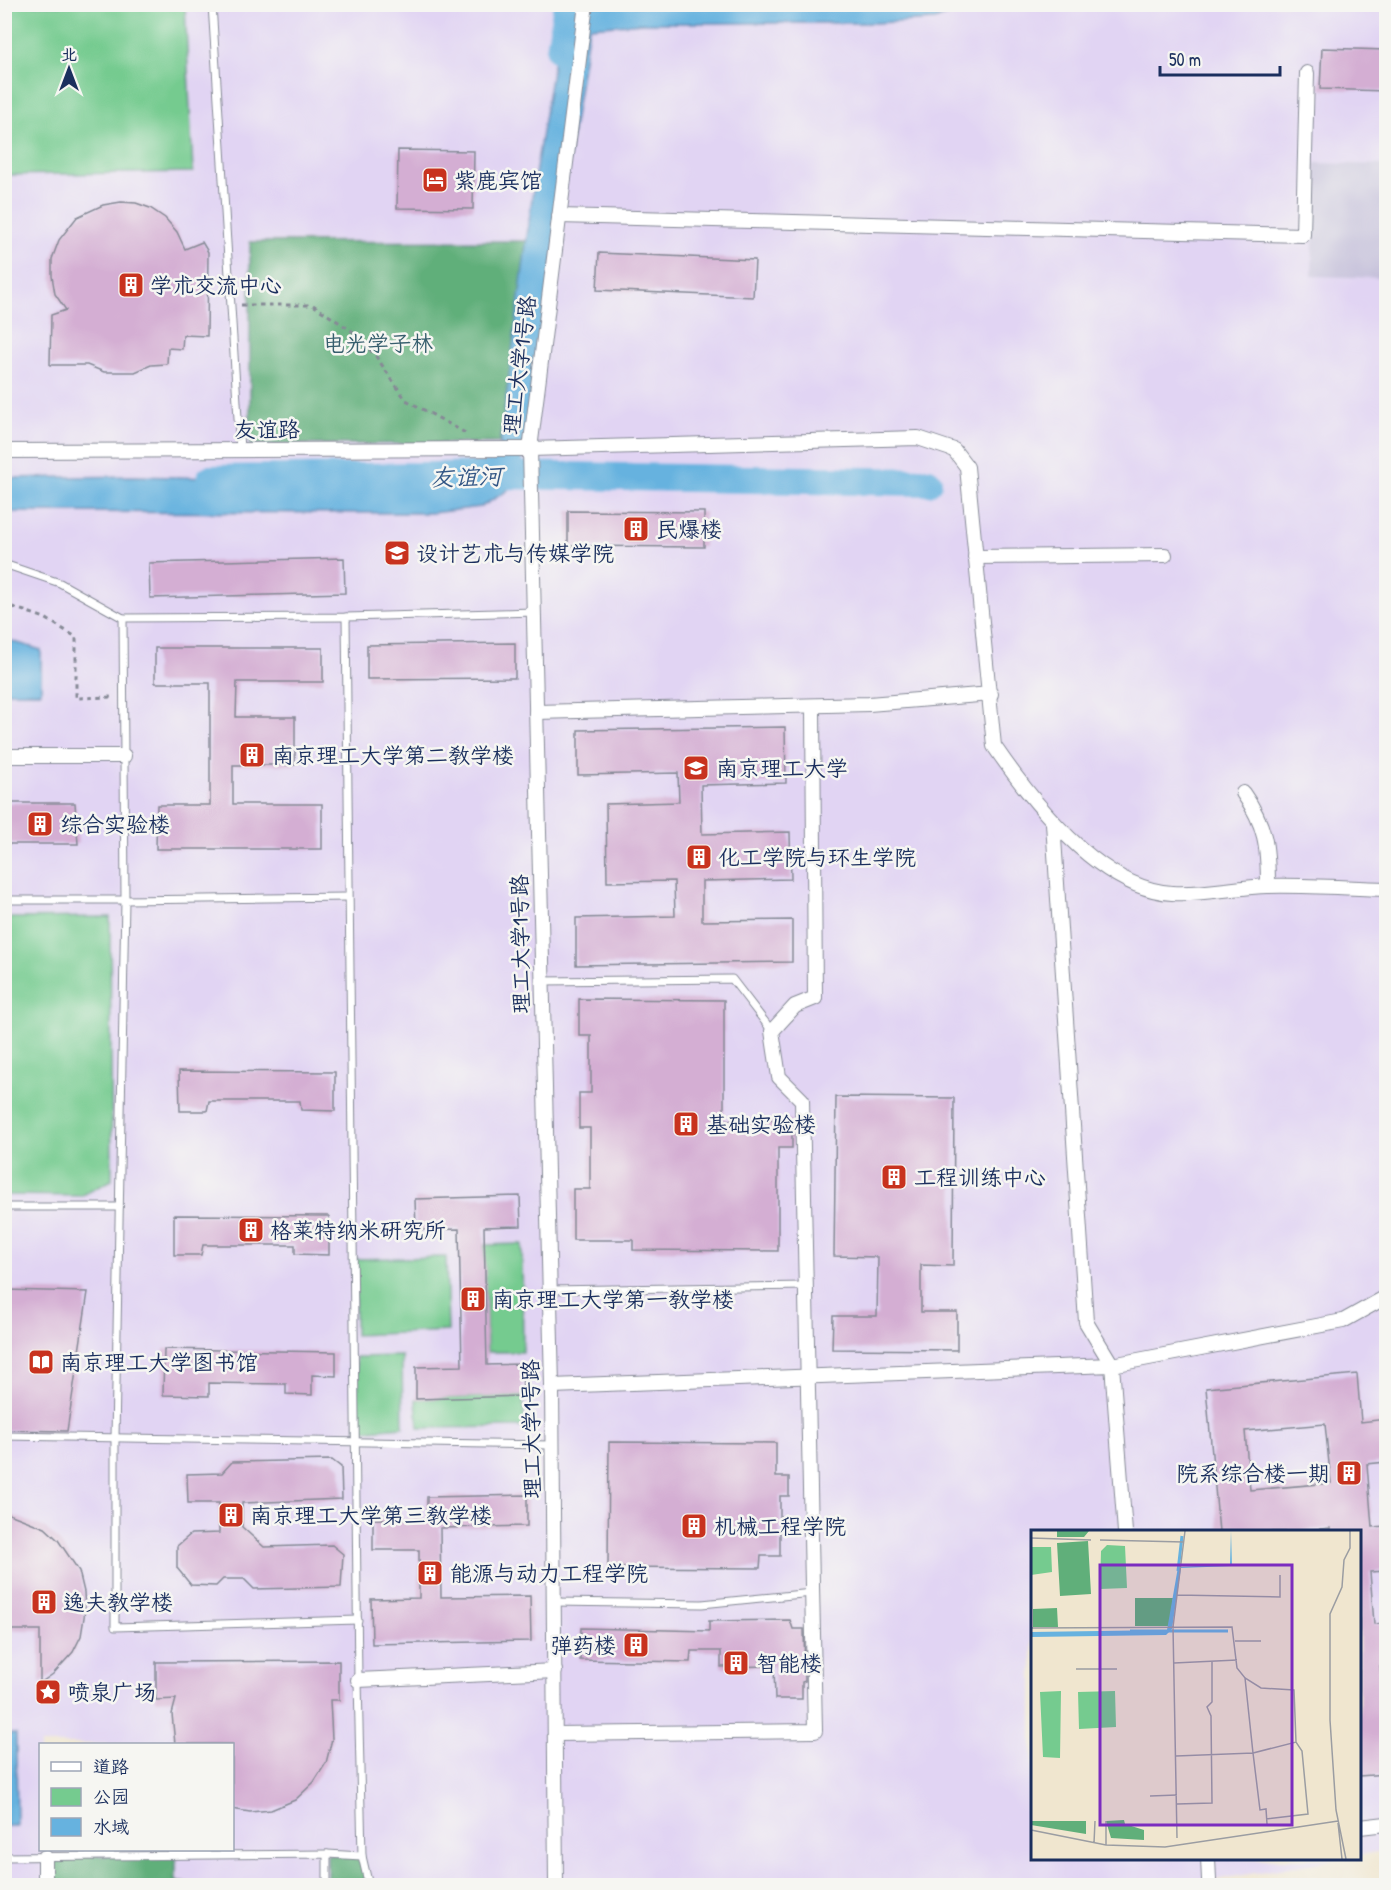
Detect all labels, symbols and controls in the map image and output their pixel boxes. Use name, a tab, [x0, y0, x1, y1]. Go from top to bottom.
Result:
north arrow	[39, 39, 99, 99]
scale bar	[1160, 39, 1280, 77]
text: 北	[61, 43, 77, 65]
text: 50 m	[1169, 47, 1201, 72]
hotel icon: 紫鹿宾馆	[420, 165, 450, 195]
place label: 紫鹿宾馆	[454, 165, 542, 195]
building icon: 学术交流中心	[116, 270, 146, 300]
place label: 学术交流中心	[150, 270, 282, 300]
street label: 理工大学1号路	[496, 294, 542, 436]
park label: 电光学子林	[323, 328, 433, 358]
street label: 友谊路	[234, 414, 300, 444]
water label: 友谊河	[430, 459, 506, 493]
building icon: 民爆楼	[621, 514, 651, 544]
place label: 民爆楼	[656, 514, 722, 544]
school or university icon: 设计艺术与传媒学院	[382, 538, 412, 568]
place label: 设计艺术与传媒学院	[416, 538, 614, 568]
building icon: 南京理工大学第二教学楼	[237, 740, 267, 770]
place label: 南京理工大学第二教学楼	[272, 740, 514, 770]
school or university icon: 南京理工大学	[681, 753, 711, 783]
place label: 南京理工大学	[716, 753, 848, 783]
building icon: 综合实验楼	[25, 809, 55, 839]
place label: 综合实验楼	[60, 809, 170, 839]
building icon: 化工学院与环生学院	[684, 842, 714, 872]
place label: 化工学院与环生学院	[718, 842, 916, 872]
street label: 理工大学1号路	[504, 874, 536, 1014]
building icon: 基础实验楼	[671, 1109, 701, 1139]
place label: 基础实验楼	[706, 1109, 816, 1139]
building icon: 工程训练中心	[879, 1162, 909, 1192]
place label: 工程训练中心	[914, 1162, 1046, 1192]
building icon: 格莱特纳米研究所	[236, 1215, 266, 1245]
place label: 格莱特纳米研究所	[270, 1215, 446, 1245]
building icon: 南京理工大学第一教学楼	[458, 1284, 488, 1314]
place label: 南京理工大学第一教学楼	[492, 1284, 734, 1314]
library icon: 南京理工大学图书馆	[26, 1347, 56, 1377]
place label: 南京理工大学图书馆	[60, 1347, 258, 1377]
street label: 理工大学1号路	[515, 1359, 547, 1499]
place label: 院系综合楼一期	[1176, 1458, 1330, 1488]
building icon: 院系综合楼一期	[1334, 1458, 1364, 1488]
building icon: 南京理工大学第三教学楼	[216, 1500, 246, 1530]
place label: 南京理工大学第三教学楼	[250, 1500, 492, 1530]
building icon: 机械工程学院	[679, 1511, 709, 1541]
place label: 机械工程学院	[714, 1511, 846, 1541]
inset map	[1031, 1530, 1361, 1860]
building icon: 能源与动力工程学院	[415, 1558, 445, 1588]
place label: 能源与动力工程学院	[450, 1558, 648, 1588]
building icon: 逸夫教学楼	[29, 1587, 59, 1617]
place label: 逸夫教学楼	[63, 1587, 173, 1617]
place label: 弹药楼	[550, 1630, 616, 1660]
building icon: 弹药楼	[621, 1630, 651, 1660]
building icon: 智能楼	[721, 1648, 751, 1678]
place label: 智能楼	[756, 1648, 822, 1678]
place icon: 喷泉广场	[33, 1677, 63, 1707]
place label: 喷泉广场	[68, 1677, 156, 1707]
legend	[39, 1743, 234, 1851]
text: 道路	[93, 1754, 129, 1779]
text: 公园	[93, 1784, 129, 1809]
text: 水域	[93, 1814, 129, 1839]

